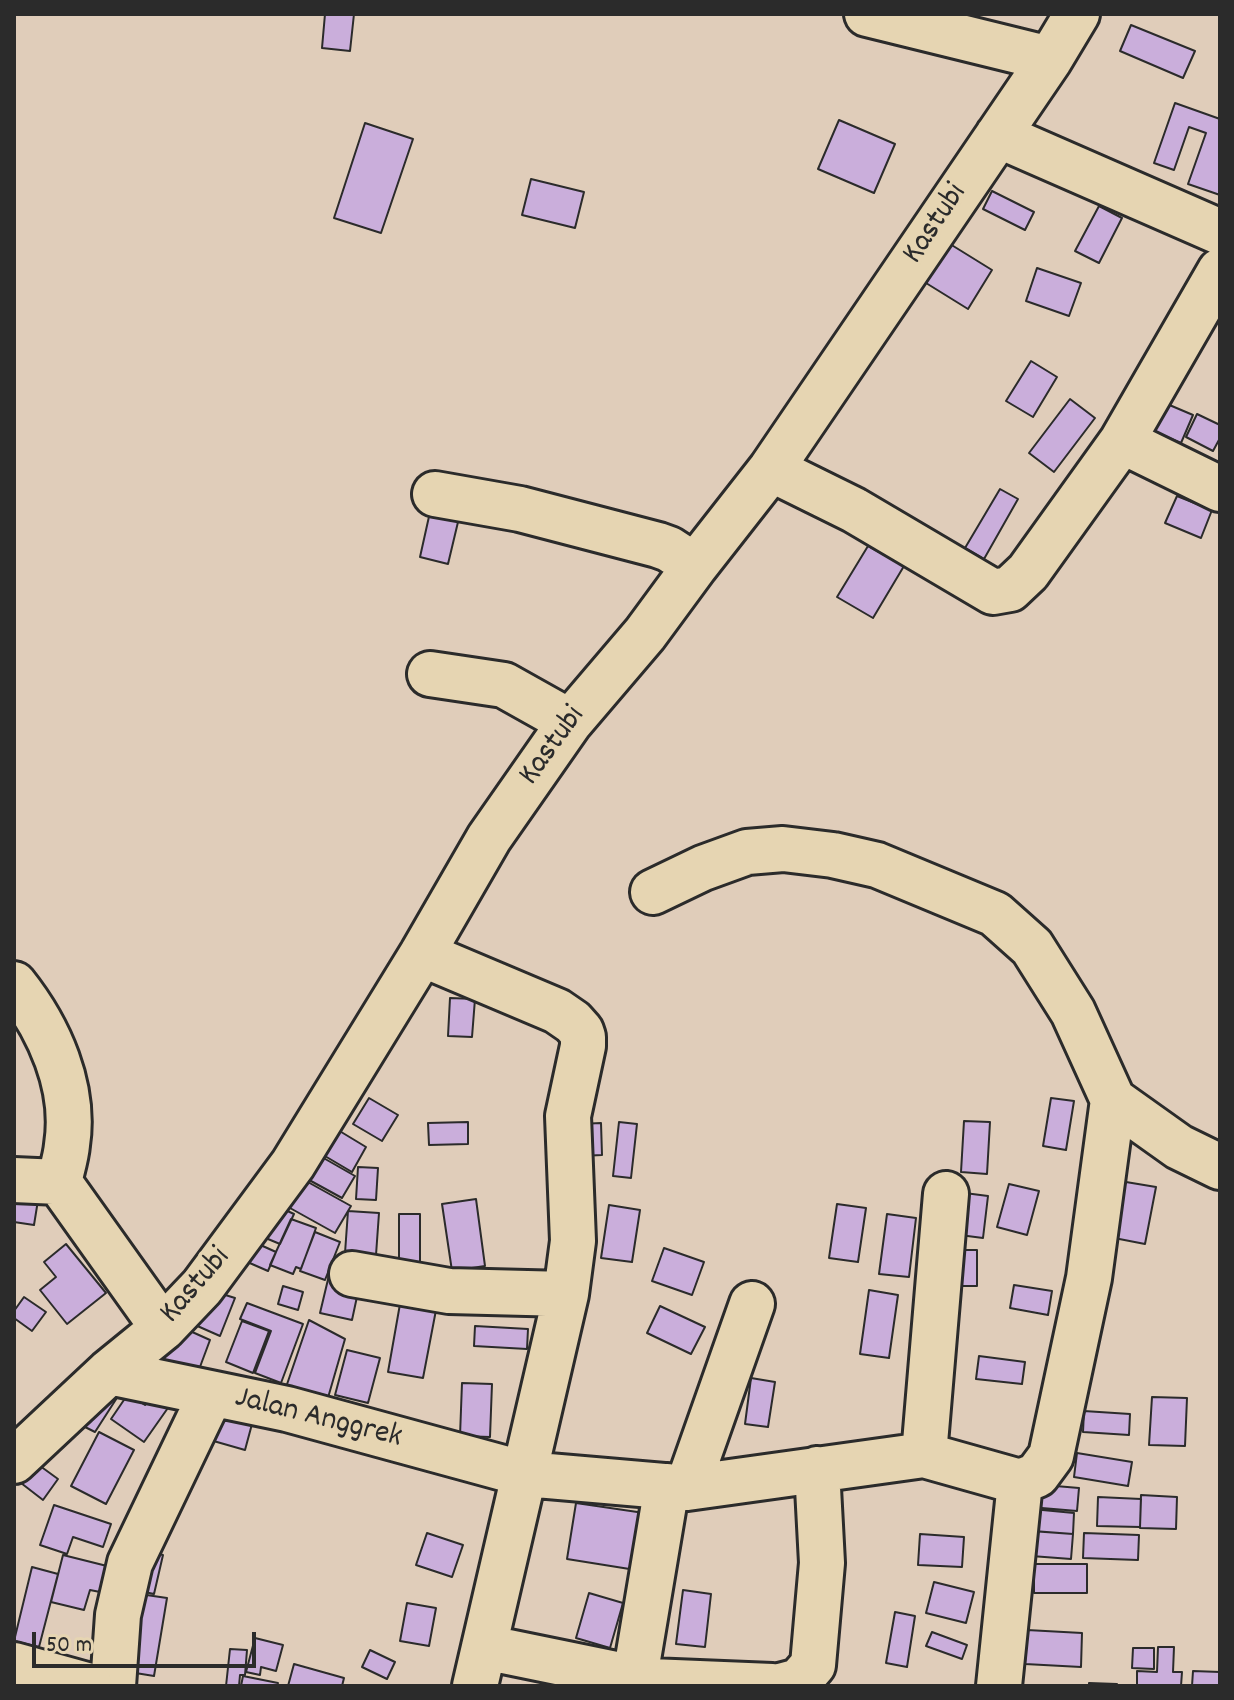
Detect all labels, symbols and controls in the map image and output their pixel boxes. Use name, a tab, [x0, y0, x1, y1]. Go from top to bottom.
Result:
street label: Kastubi	[896, 178, 978, 272]
street label: Kastubi	[512, 700, 596, 794]
street label: Kastubi	[153, 1241, 241, 1333]
street label: Jalan Anggrek	[231, 1381, 405, 1459]
scale bar	[36, 1616, 260, 1666]
text: 50 m	[46, 1629, 92, 1663]

